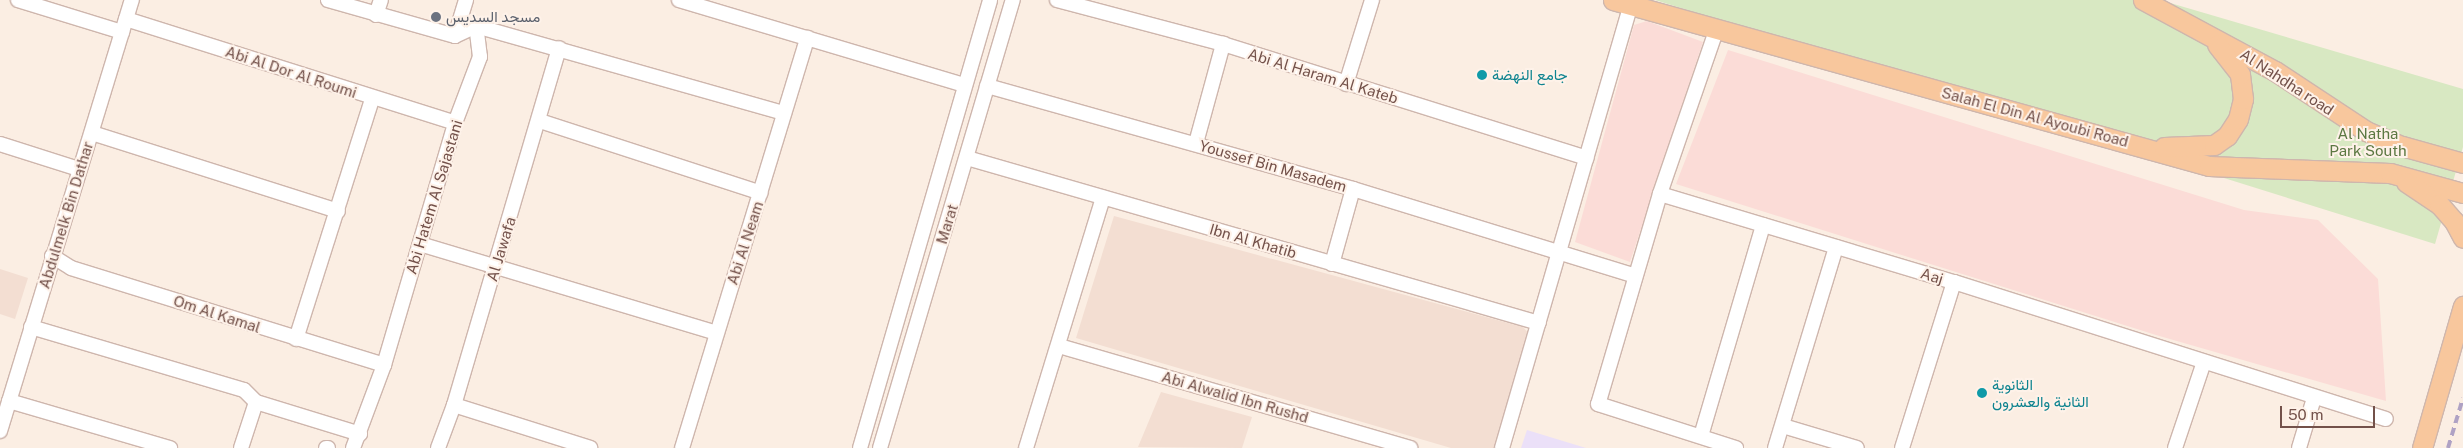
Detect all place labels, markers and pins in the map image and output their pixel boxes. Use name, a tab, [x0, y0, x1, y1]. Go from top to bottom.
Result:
place label: مسجد السديس	[446, 8, 540, 26]
marker: مسجد السديس	[430, 11, 442, 23]
place label: جامع النهضة	[1492, 66, 1568, 84]
marker: جامع النهضة	[1476, 69, 1488, 81]
place label: الثانوية الثانية والعشرون	[1992, 375, 2089, 410]
marker: الثانوية الثانية والعشرون	[1976, 387, 1988, 399]

